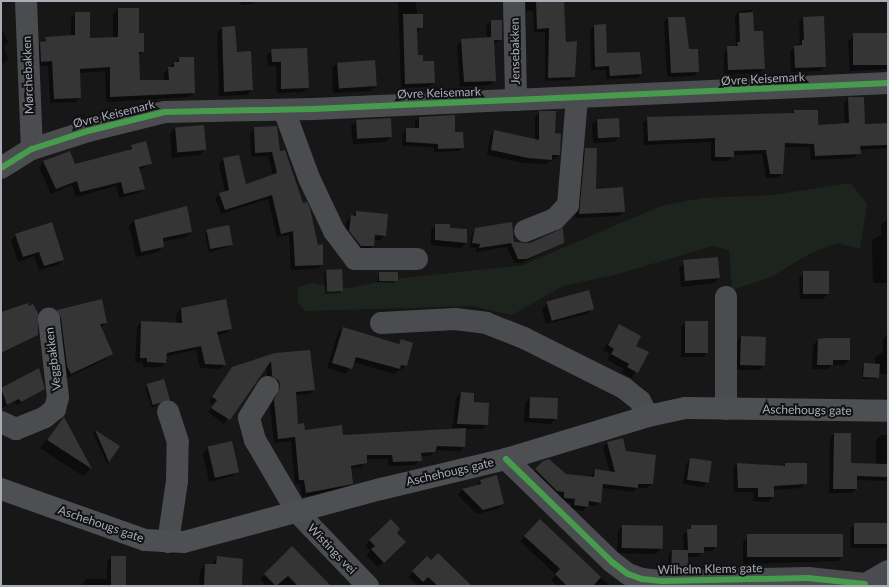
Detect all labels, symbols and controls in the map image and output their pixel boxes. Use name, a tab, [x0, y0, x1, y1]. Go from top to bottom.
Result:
street label: Jensebakken	[507, 17, 523, 85]
street label: Mørchebakken	[19, 36, 37, 114]
street label: Øvre Keisemark	[721, 70, 805, 88]
street label: Øvre Keisemark	[397, 84, 481, 102]
street label: Øvre Keisemark	[72, 97, 156, 131]
street label: Veggbakken	[42, 327, 64, 391]
street label: Aschehougs gate	[762, 402, 852, 418]
street label: Aschehougs gate	[405, 455, 495, 489]
street label: Aschehougs gate	[56, 503, 146, 545]
street label: Wistings vei	[304, 521, 360, 577]
street label: Wilhelm Klems gate	[657, 561, 763, 577]

